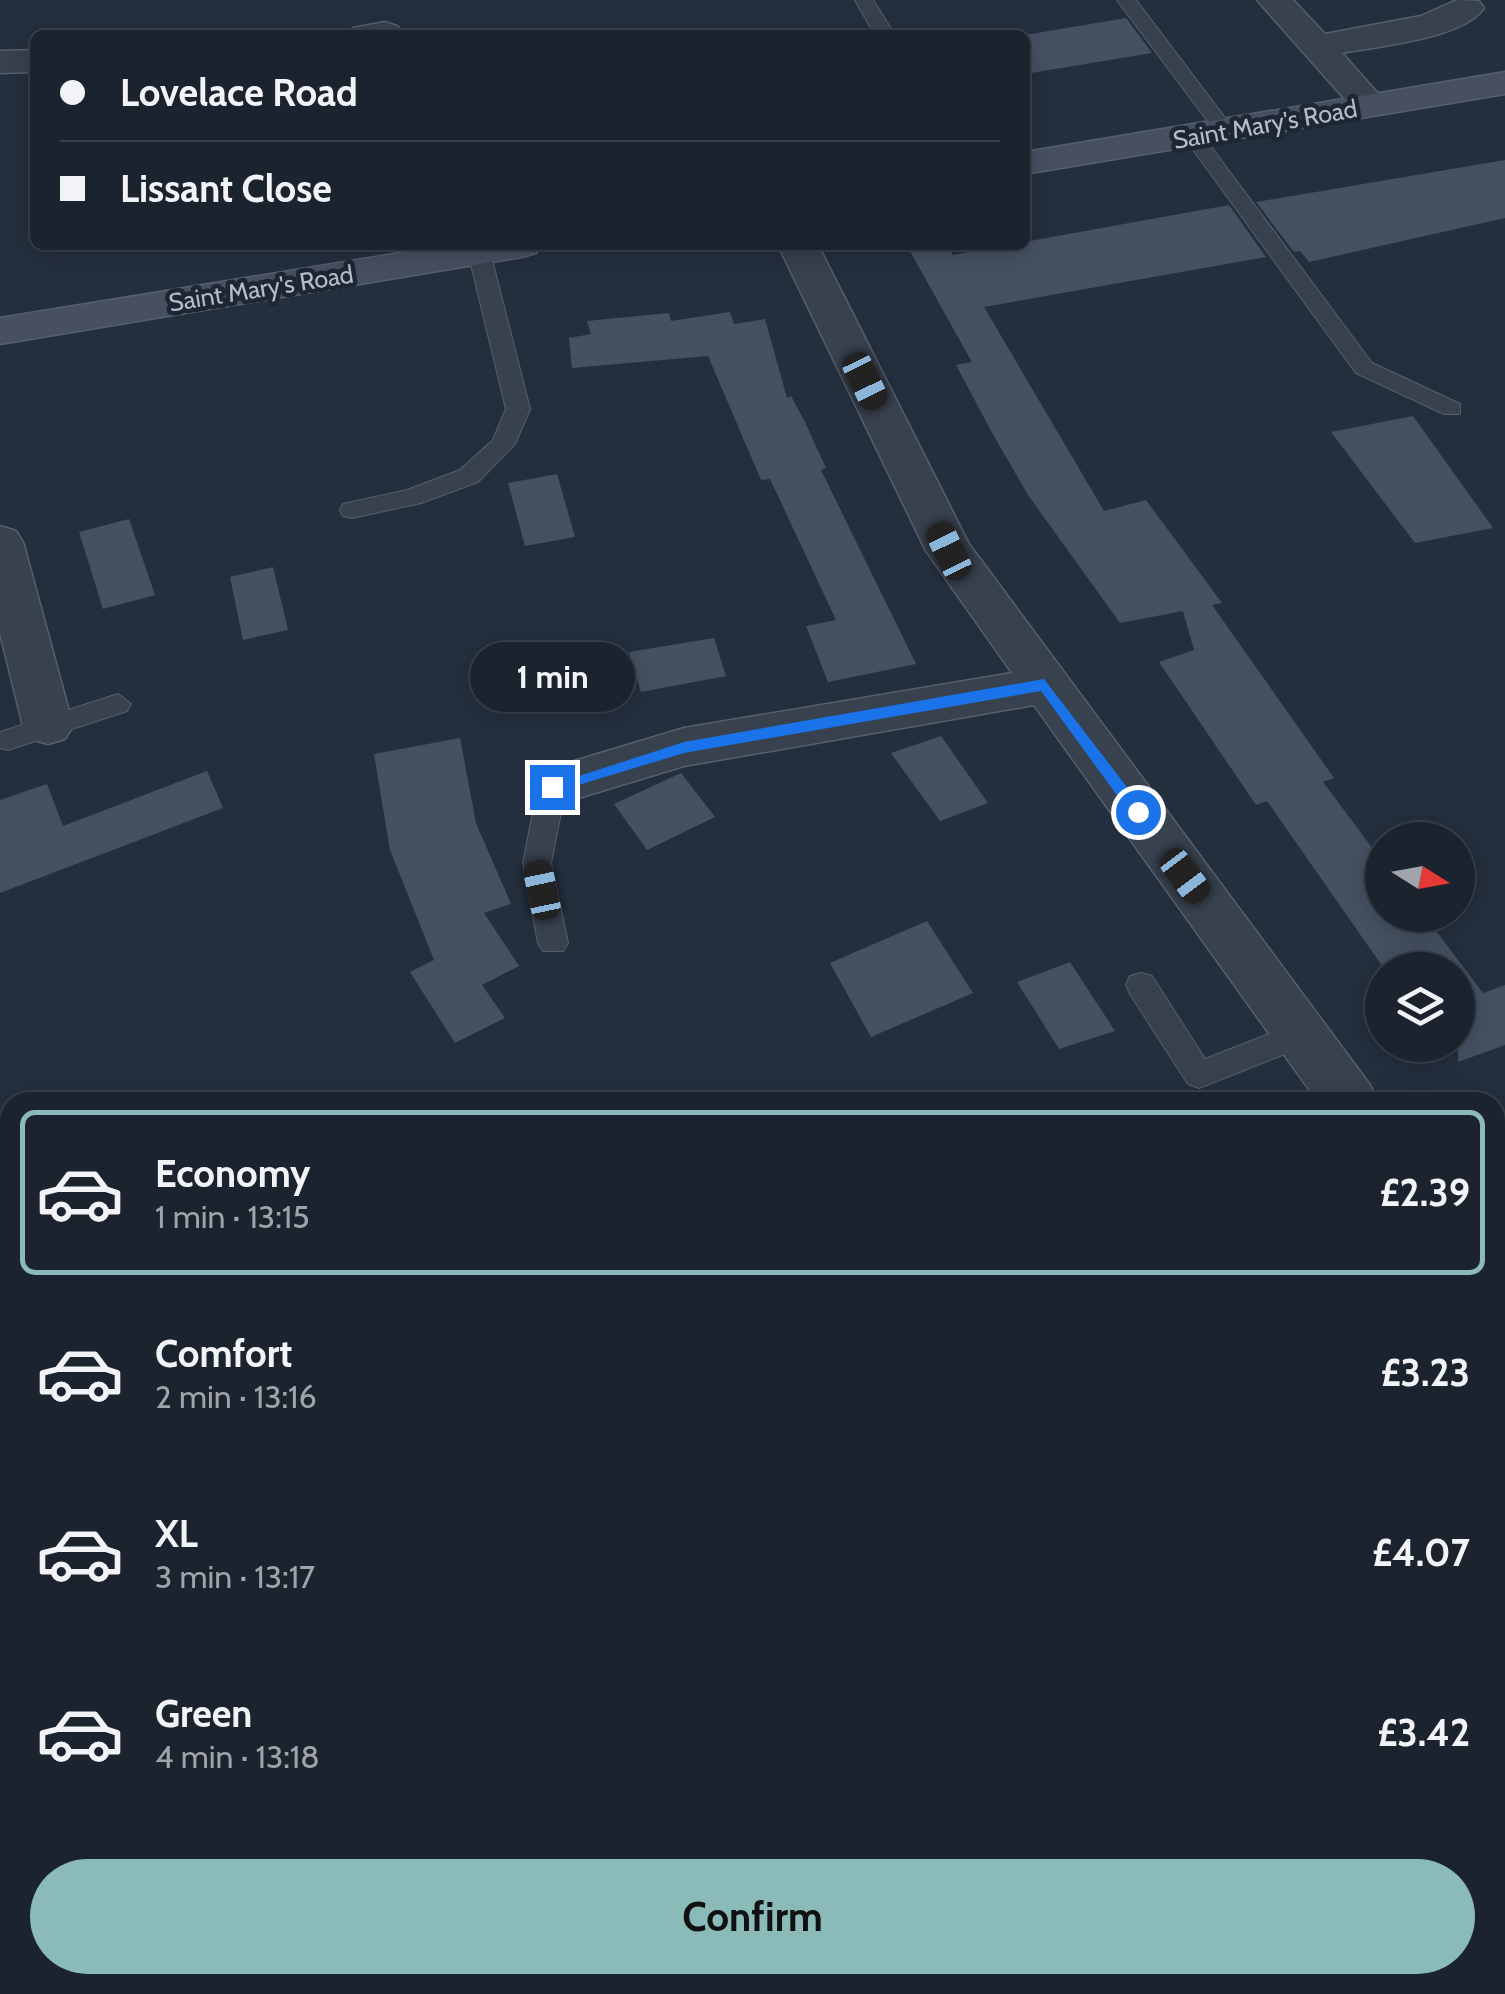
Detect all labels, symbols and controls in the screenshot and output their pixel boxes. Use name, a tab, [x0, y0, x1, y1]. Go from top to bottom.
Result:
text: Lovelace Road	[120, 69, 358, 116]
street label: Saint Mary's Road	[1171, 93, 1359, 155]
text: Lissant Close	[120, 165, 332, 212]
street label: Saint Mary's Road	[166, 259, 356, 317]
car	[838, 347, 892, 415]
car	[922, 517, 976, 585]
callout: 1 min	[470, 642, 634, 712]
text: 1 min	[516, 657, 589, 696]
route end	[530, 765, 575, 810]
route start	[1116, 790, 1161, 835]
north arrow	[1365, 822, 1475, 932]
map controls	[1365, 822, 1475, 1062]
car	[1155, 843, 1215, 909]
car	[521, 858, 563, 922]
button: layers	[1365, 952, 1475, 1062]
icon: car	[35, 1148, 125, 1238]
text: Economy	[155, 1150, 310, 1197]
text: £2.39	[1380, 1169, 1470, 1216]
text: 1 min · 13:15	[155, 1197, 310, 1236]
icon: car	[35, 1328, 125, 1418]
text: Comfort	[155, 1330, 292, 1377]
text: £3.23	[1381, 1349, 1470, 1396]
text: 2 min · 13:16	[155, 1377, 317, 1416]
icon: car	[35, 1508, 125, 1598]
text: XL	[155, 1510, 198, 1557]
text: £4.07	[1372, 1529, 1470, 1576]
text: 3 min · 13:17	[155, 1557, 315, 1596]
icon: car	[35, 1688, 125, 1778]
text: Green	[155, 1690, 252, 1737]
text: £3.42	[1378, 1709, 1470, 1756]
text: 4 min · 13:18	[155, 1737, 320, 1776]
button: Confirm	[30, 1859, 1475, 1974]

